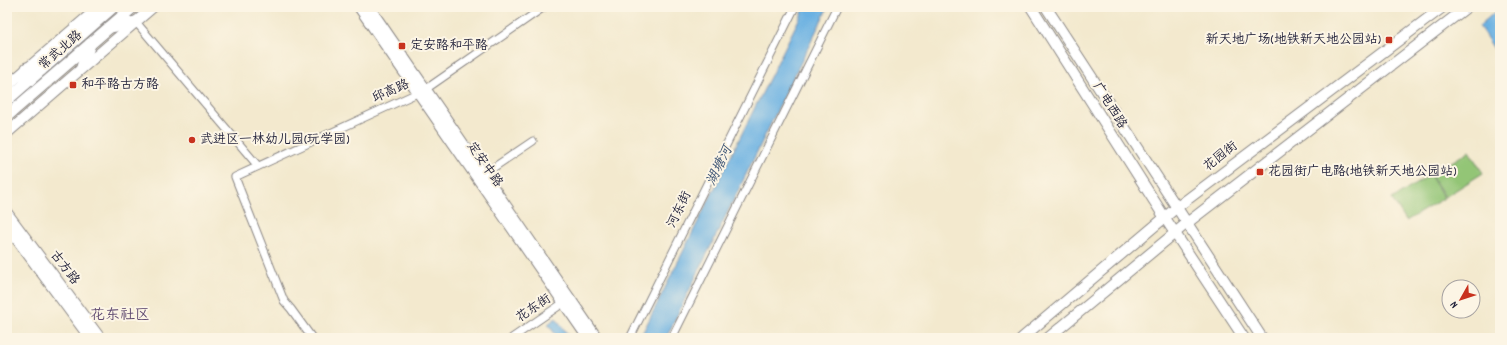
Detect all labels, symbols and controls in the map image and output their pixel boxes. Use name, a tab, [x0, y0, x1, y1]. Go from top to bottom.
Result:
street label: 常武北路	[35, 27, 87, 75]
place label: 新天地广场(地铁新天地公园站)	[1205, 31, 1381, 50]
marker: 新天地广场(地铁新天地公园站)	[1384, 35, 1394, 45]
place label: 定安路和平路	[410, 37, 488, 56]
marker: 定安路和平路	[397, 41, 407, 51]
street label: 邱高路	[369, 75, 413, 109]
place label: 和平路古方路	[81, 76, 159, 95]
street label: 广电西路	[1087, 79, 1131, 133]
marker: 和平路古方路	[68, 80, 78, 90]
place label: 武进区一林幼儿园(玩学园)	[200, 131, 350, 150]
marker: 武进区一林幼儿园(玩学园)	[187, 135, 197, 145]
street label: 定安中路	[461, 138, 507, 192]
street label: 花园街	[1200, 138, 1242, 176]
water label: 湖塘河	[702, 141, 739, 189]
place label: 花园街广电路(地铁新天地公园站)	[1268, 163, 1457, 182]
marker: 花园街广电路(地铁新天地公园站)	[1255, 167, 1265, 177]
street label: 河东街	[663, 188, 697, 232]
street label: 古方路	[45, 247, 83, 289]
north arrow	[1441, 279, 1481, 319]
street label: 花东街	[513, 290, 555, 328]
text: N	[1447, 296, 1463, 311]
district label: 花东社区	[90, 305, 150, 327]

